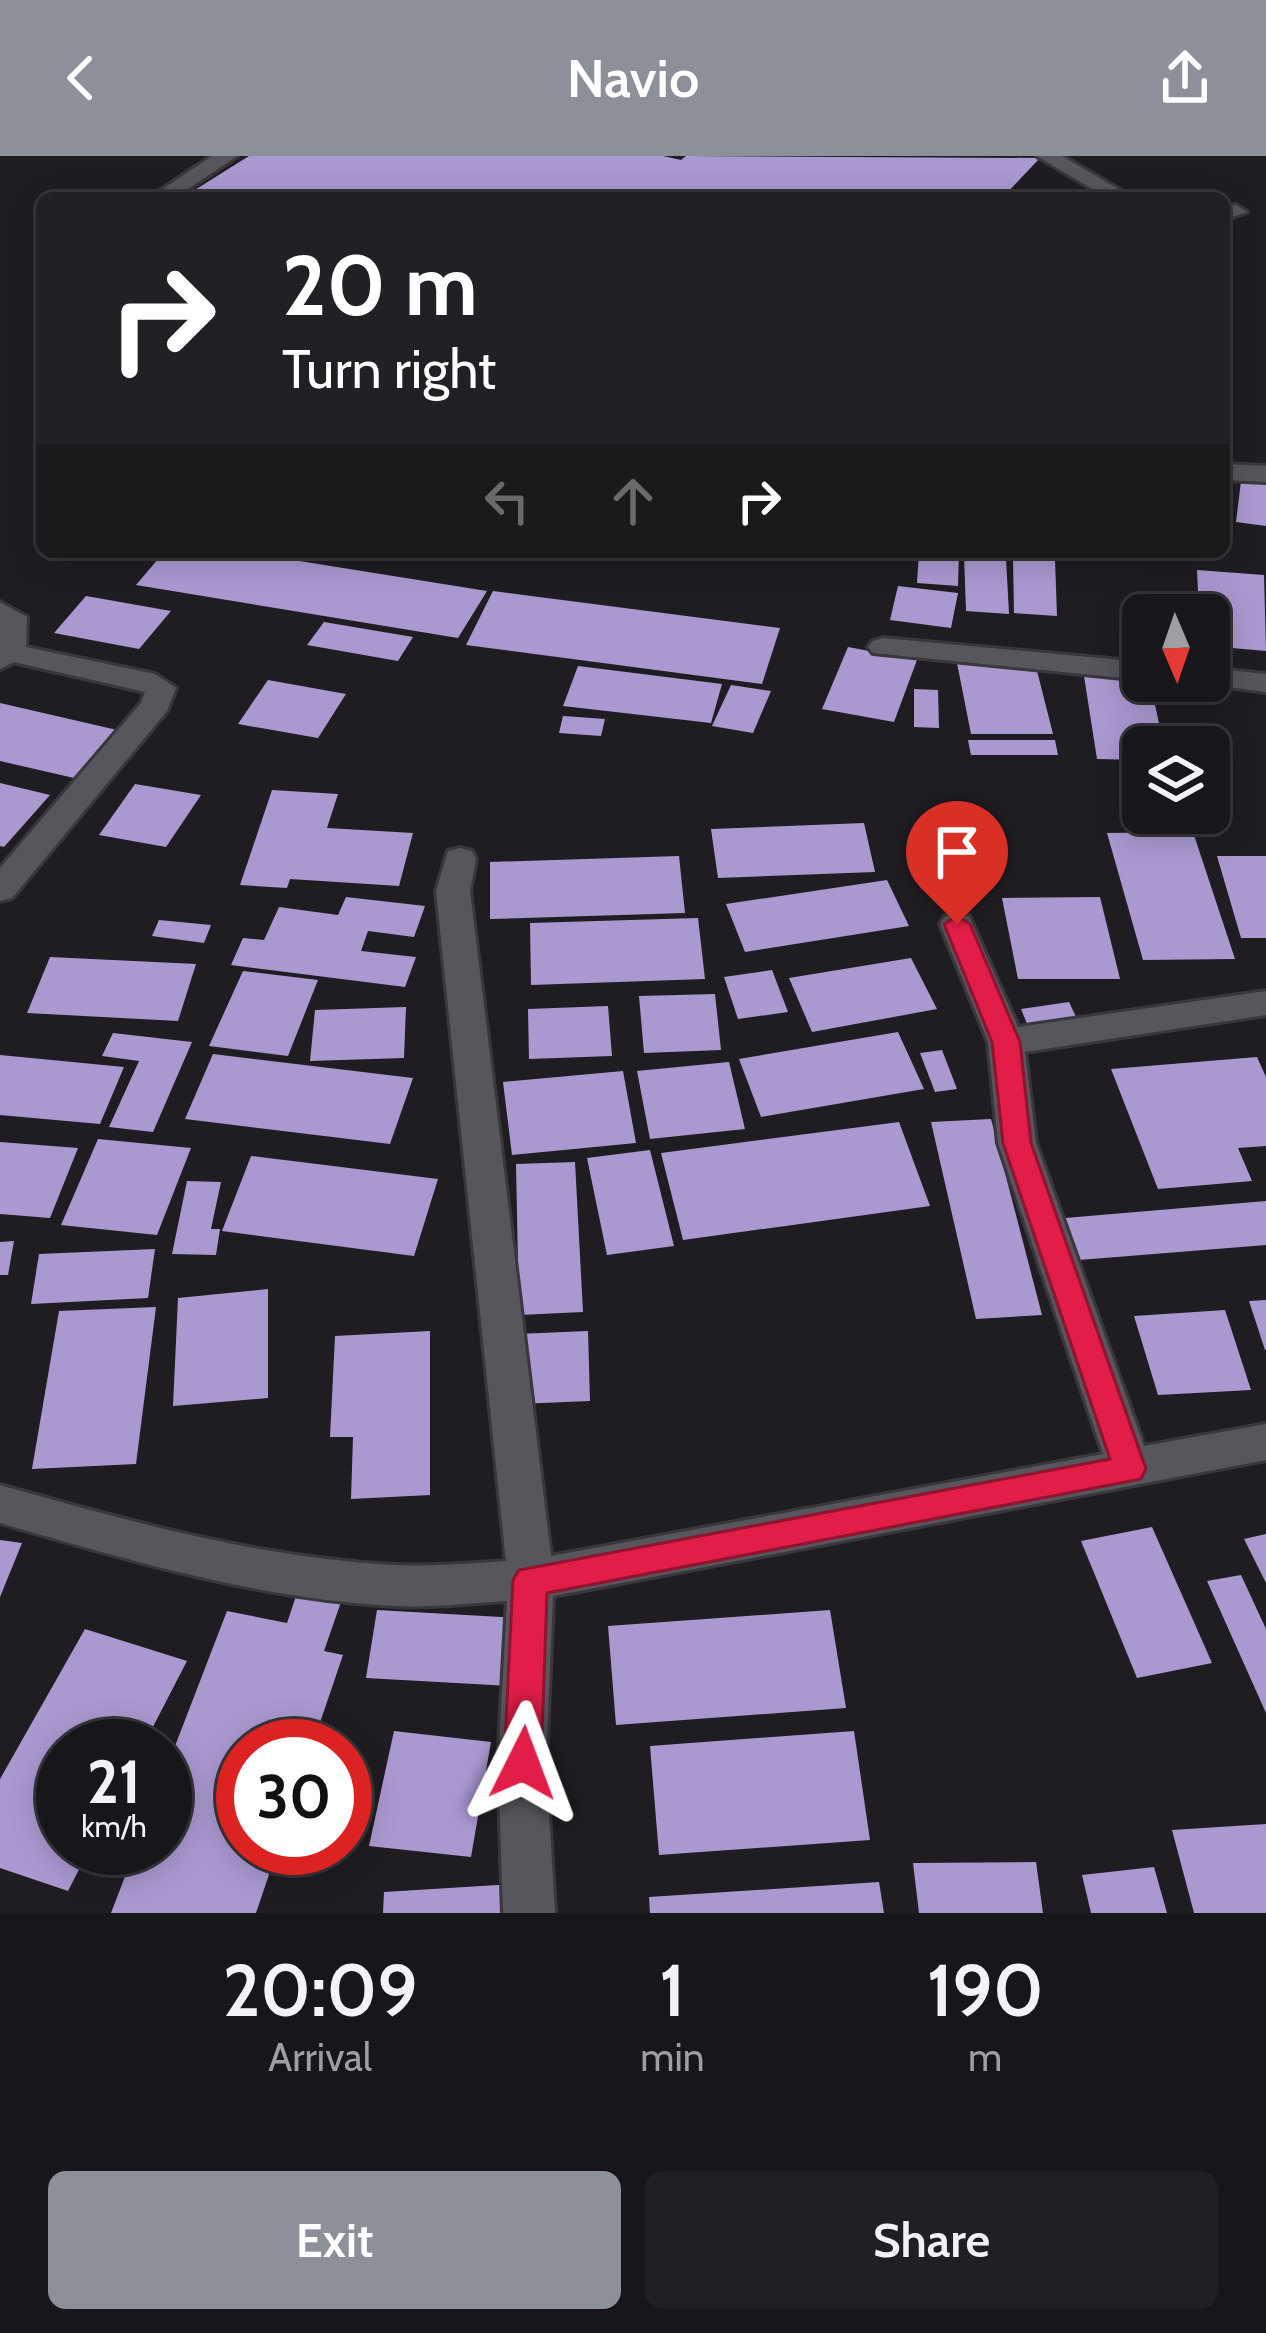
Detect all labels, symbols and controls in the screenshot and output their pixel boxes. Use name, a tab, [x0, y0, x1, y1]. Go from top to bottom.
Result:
icon: back	[48, 45, 114, 111]
text: Navio	[567, 45, 699, 111]
icon: share	[1152, 45, 1218, 111]
text: 20 m	[282, 234, 478, 336]
icon: right	[84, 240, 240, 396]
text: Turn right	[282, 336, 496, 402]
icon: left	[474, 468, 540, 534]
icon: ahead	[600, 468, 666, 534]
icon: right	[726, 468, 792, 534]
north arrow	[1122, 594, 1230, 702]
map controls	[1122, 594, 1230, 834]
button: layers	[1122, 726, 1230, 834]
pin	[906, 801, 1008, 924]
icon: arrive	[924, 819, 990, 885]
position arrow	[460, 1700, 586, 1826]
speed limit sign: 30	[216, 1719, 372, 1875]
text: 21	[87, 1745, 141, 1818]
text: km/h	[81, 1808, 147, 1845]
text: 20:09	[222, 1947, 418, 2034]
text: 1	[660, 1947, 685, 2034]
text: 190	[927, 1947, 1044, 2034]
text: Arrival	[268, 2033, 372, 2081]
text: min	[640, 2033, 704, 2081]
text: m	[968, 2033, 1002, 2081]
button: Exit	[48, 2171, 621, 2309]
button: Share	[645, 2171, 1218, 2309]

